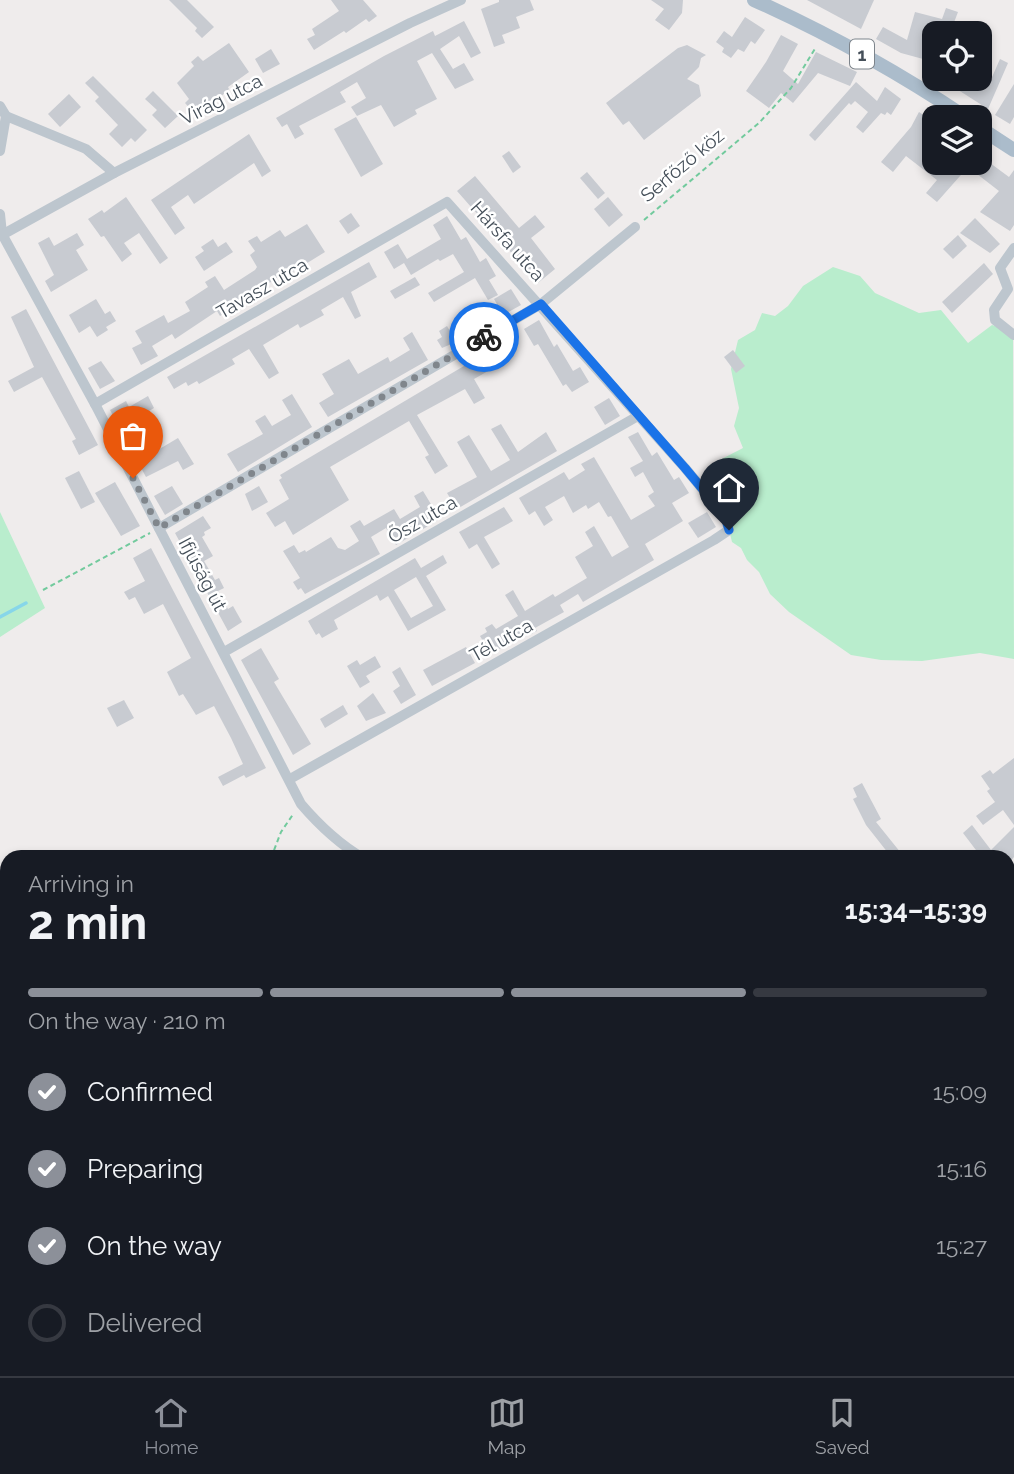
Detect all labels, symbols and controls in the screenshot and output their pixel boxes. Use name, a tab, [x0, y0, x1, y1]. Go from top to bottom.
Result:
map controls	[922, 21, 992, 175]
button: locate	[922, 21, 992, 91]
road number: 1	[850, 40, 874, 68]
street label: Virág utca	[176, 69, 266, 129]
button: layers	[922, 105, 992, 175]
street label: Serfőző köz	[636, 124, 728, 206]
street label: Hársfa utca	[466, 197, 550, 285]
street label: Tavasz utca	[213, 253, 311, 323]
courier	[449, 302, 519, 372]
icon: bike	[465, 318, 503, 356]
pin	[103, 406, 163, 478]
icon: bag	[114, 417, 152, 455]
pin	[699, 458, 759, 530]
icon: home	[710, 469, 748, 507]
street label: Ősz utca	[384, 490, 460, 548]
street label: Ifjúság út	[174, 533, 232, 615]
street label: Tél utca	[466, 614, 536, 666]
text: Arriving in	[28, 870, 134, 897]
text: 15:34–15:39	[845, 895, 987, 925]
text: 2 min	[28, 896, 147, 950]
text: On the way · 210 m	[28, 1007, 226, 1034]
icon: check	[28, 1073, 66, 1111]
text: Confirmed	[87, 1077, 213, 1107]
text: 15:09	[933, 1078, 987, 1105]
icon: check	[28, 1150, 66, 1188]
text: Preparing	[87, 1154, 203, 1184]
text: 15:16	[937, 1155, 987, 1182]
icon: check	[28, 1227, 66, 1265]
text: On the way	[87, 1231, 222, 1261]
text: 15:27	[936, 1232, 987, 1259]
text: Delivered	[87, 1308, 202, 1338]
tab: Home	[145, 1394, 198, 1458]
tab: Map	[487, 1394, 526, 1458]
tab: Saved	[815, 1394, 869, 1458]

